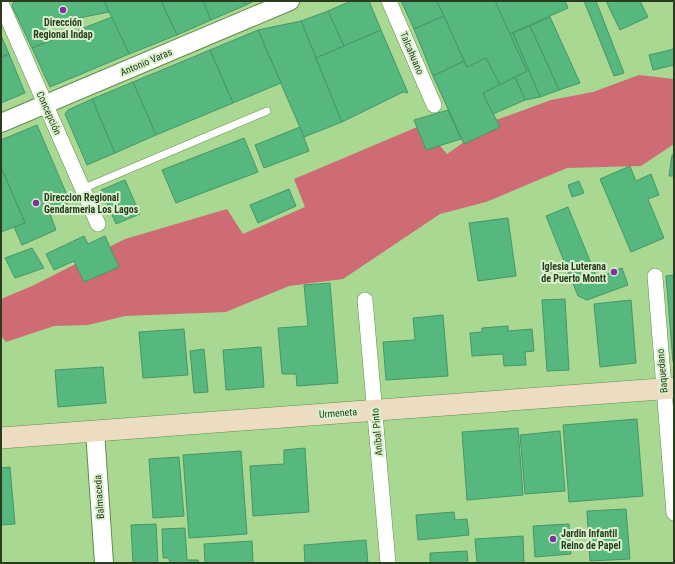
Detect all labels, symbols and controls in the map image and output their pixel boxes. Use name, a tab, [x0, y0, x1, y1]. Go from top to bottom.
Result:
marker: Dirección Regional Indap	[58, 5, 68, 15]
place label: Dirección Regional Indap	[33, 17, 93, 40]
street label: Talcahuano	[398, 30, 426, 76]
street label: Antonio Varas	[118, 46, 174, 78]
street label: Concepción	[35, 89, 64, 137]
place label: Direccion Regional Gendarmeria Los Lagos	[44, 192, 139, 215]
marker: Direccion Regional Gendarmeria Los Lagos	[31, 198, 41, 208]
place label: Iglesia Luterana de Puerto Montt	[541, 261, 606, 284]
marker: Iglesia Luterana de Puerto Montt	[609, 267, 619, 277]
street label: Baquedano	[655, 348, 669, 394]
street label: Urmeneta	[319, 406, 358, 420]
street label: Aníbal Pinto	[369, 408, 385, 456]
street label: Balmaceda	[92, 475, 106, 519]
place label: Jardin Infantil Reino de Papel	[561, 528, 621, 551]
marker: Jardin Infantil Reino de Papel	[548, 534, 558, 544]

